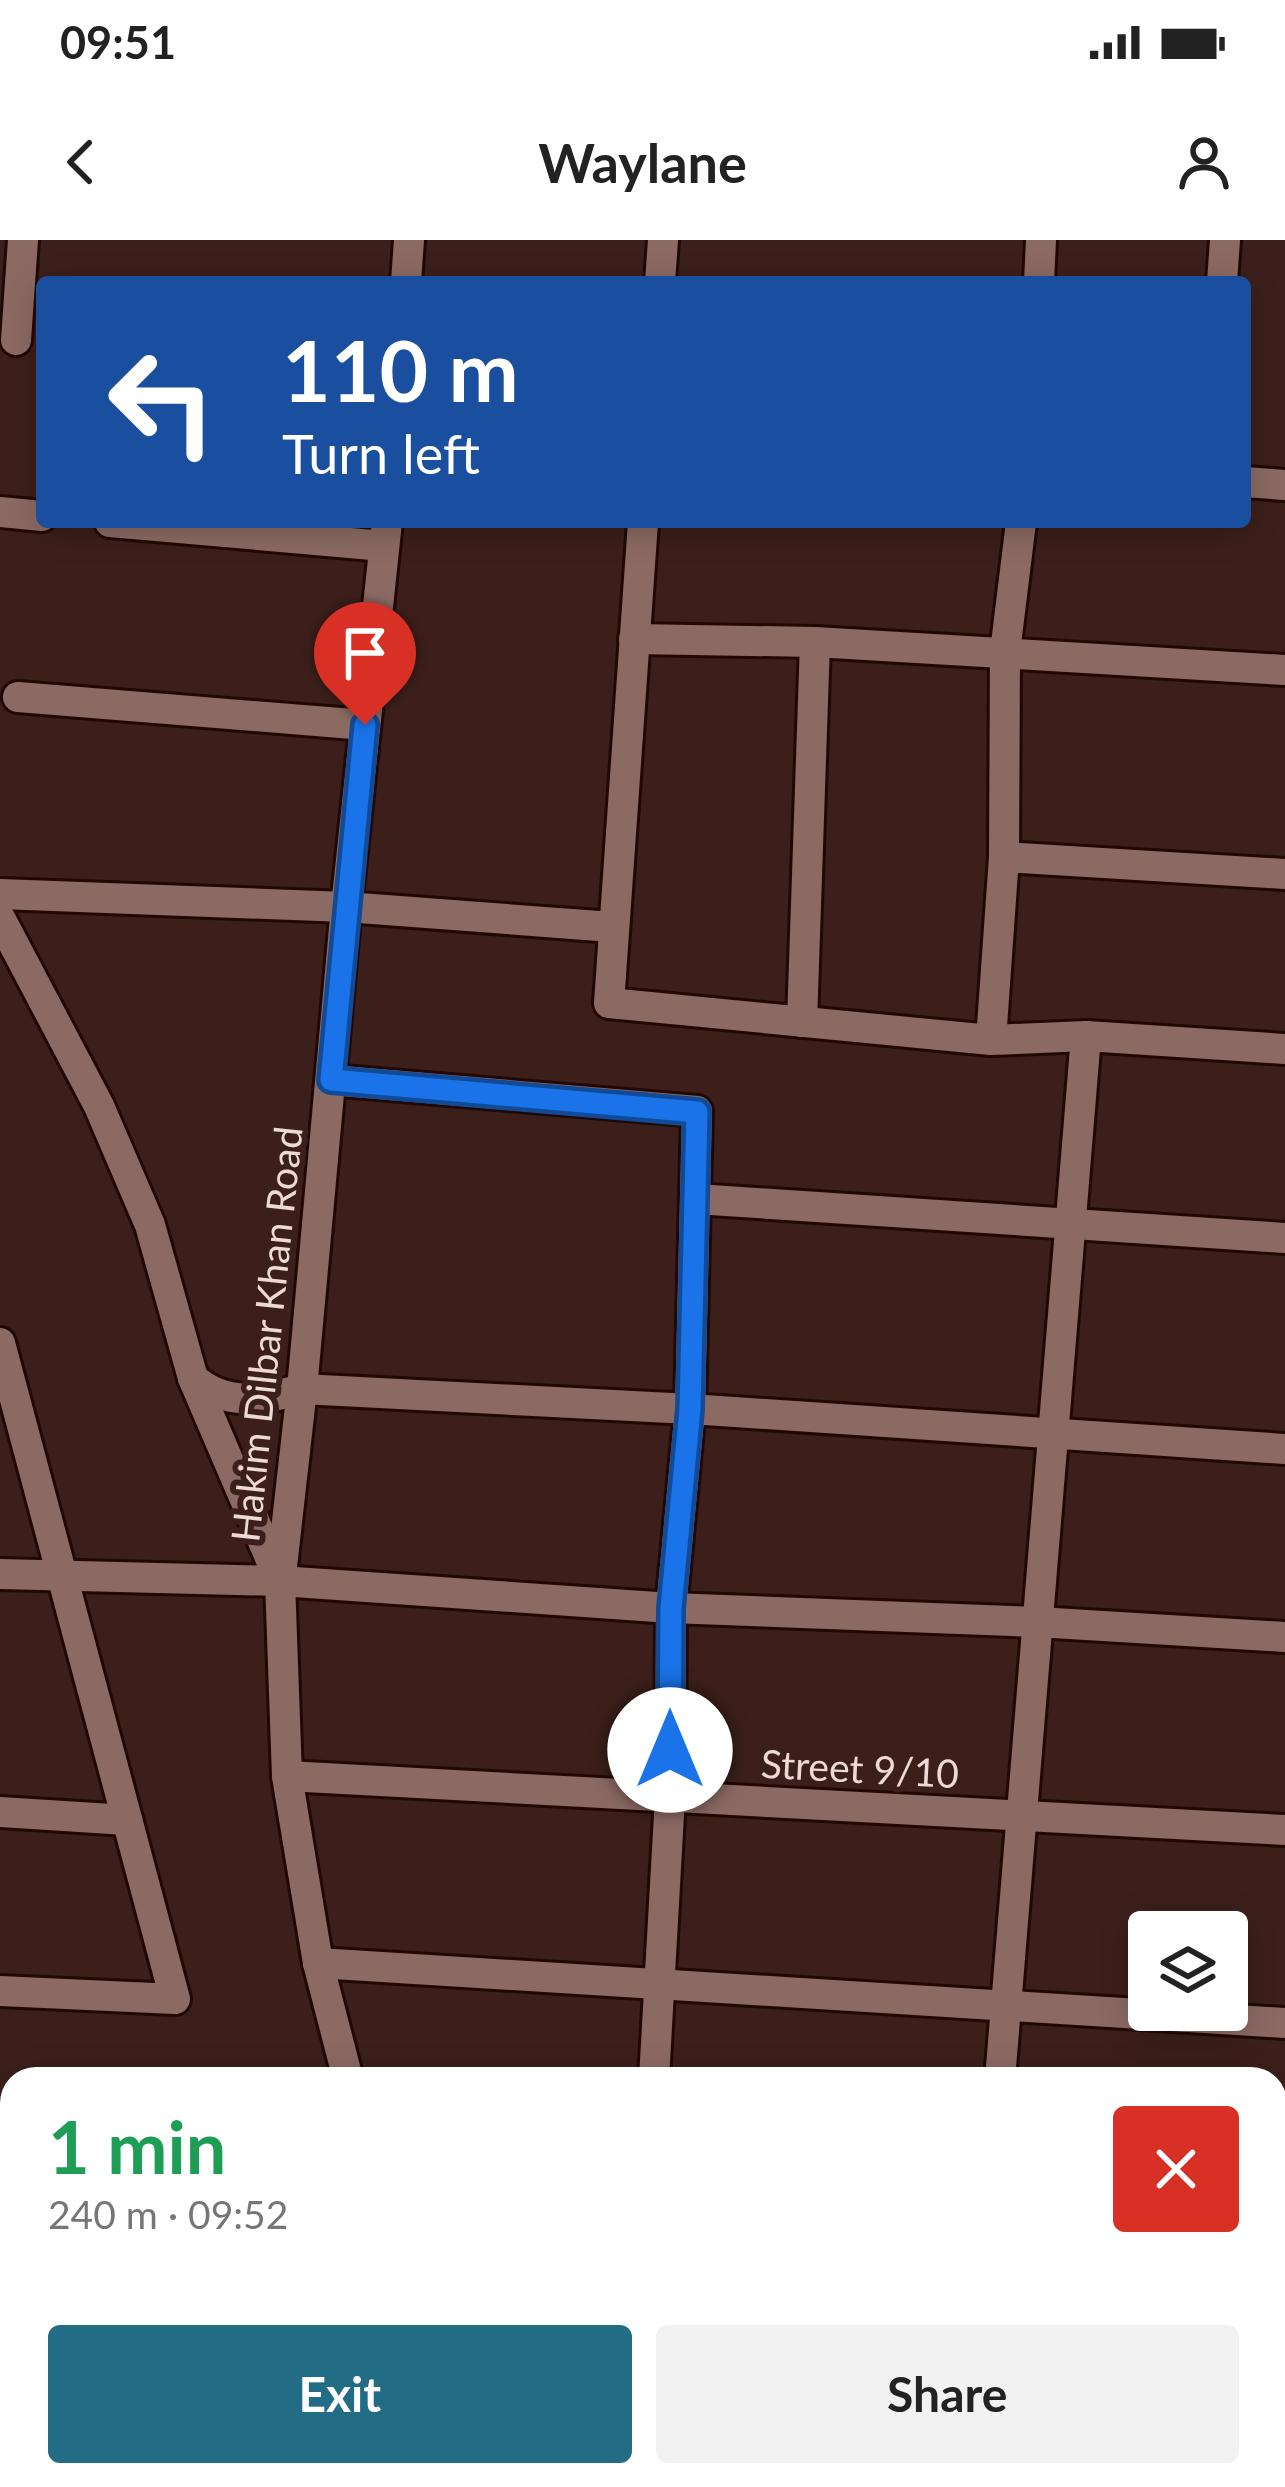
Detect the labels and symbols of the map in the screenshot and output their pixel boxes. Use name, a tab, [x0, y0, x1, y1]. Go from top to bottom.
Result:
pin	[314, 602, 416, 725]
street label: Hakim Dilbar Khan Road	[221, 1124, 311, 1544]
position arrow	[607, 1687, 733, 1813]
street label: Street 9/10	[760, 1740, 960, 1796]

